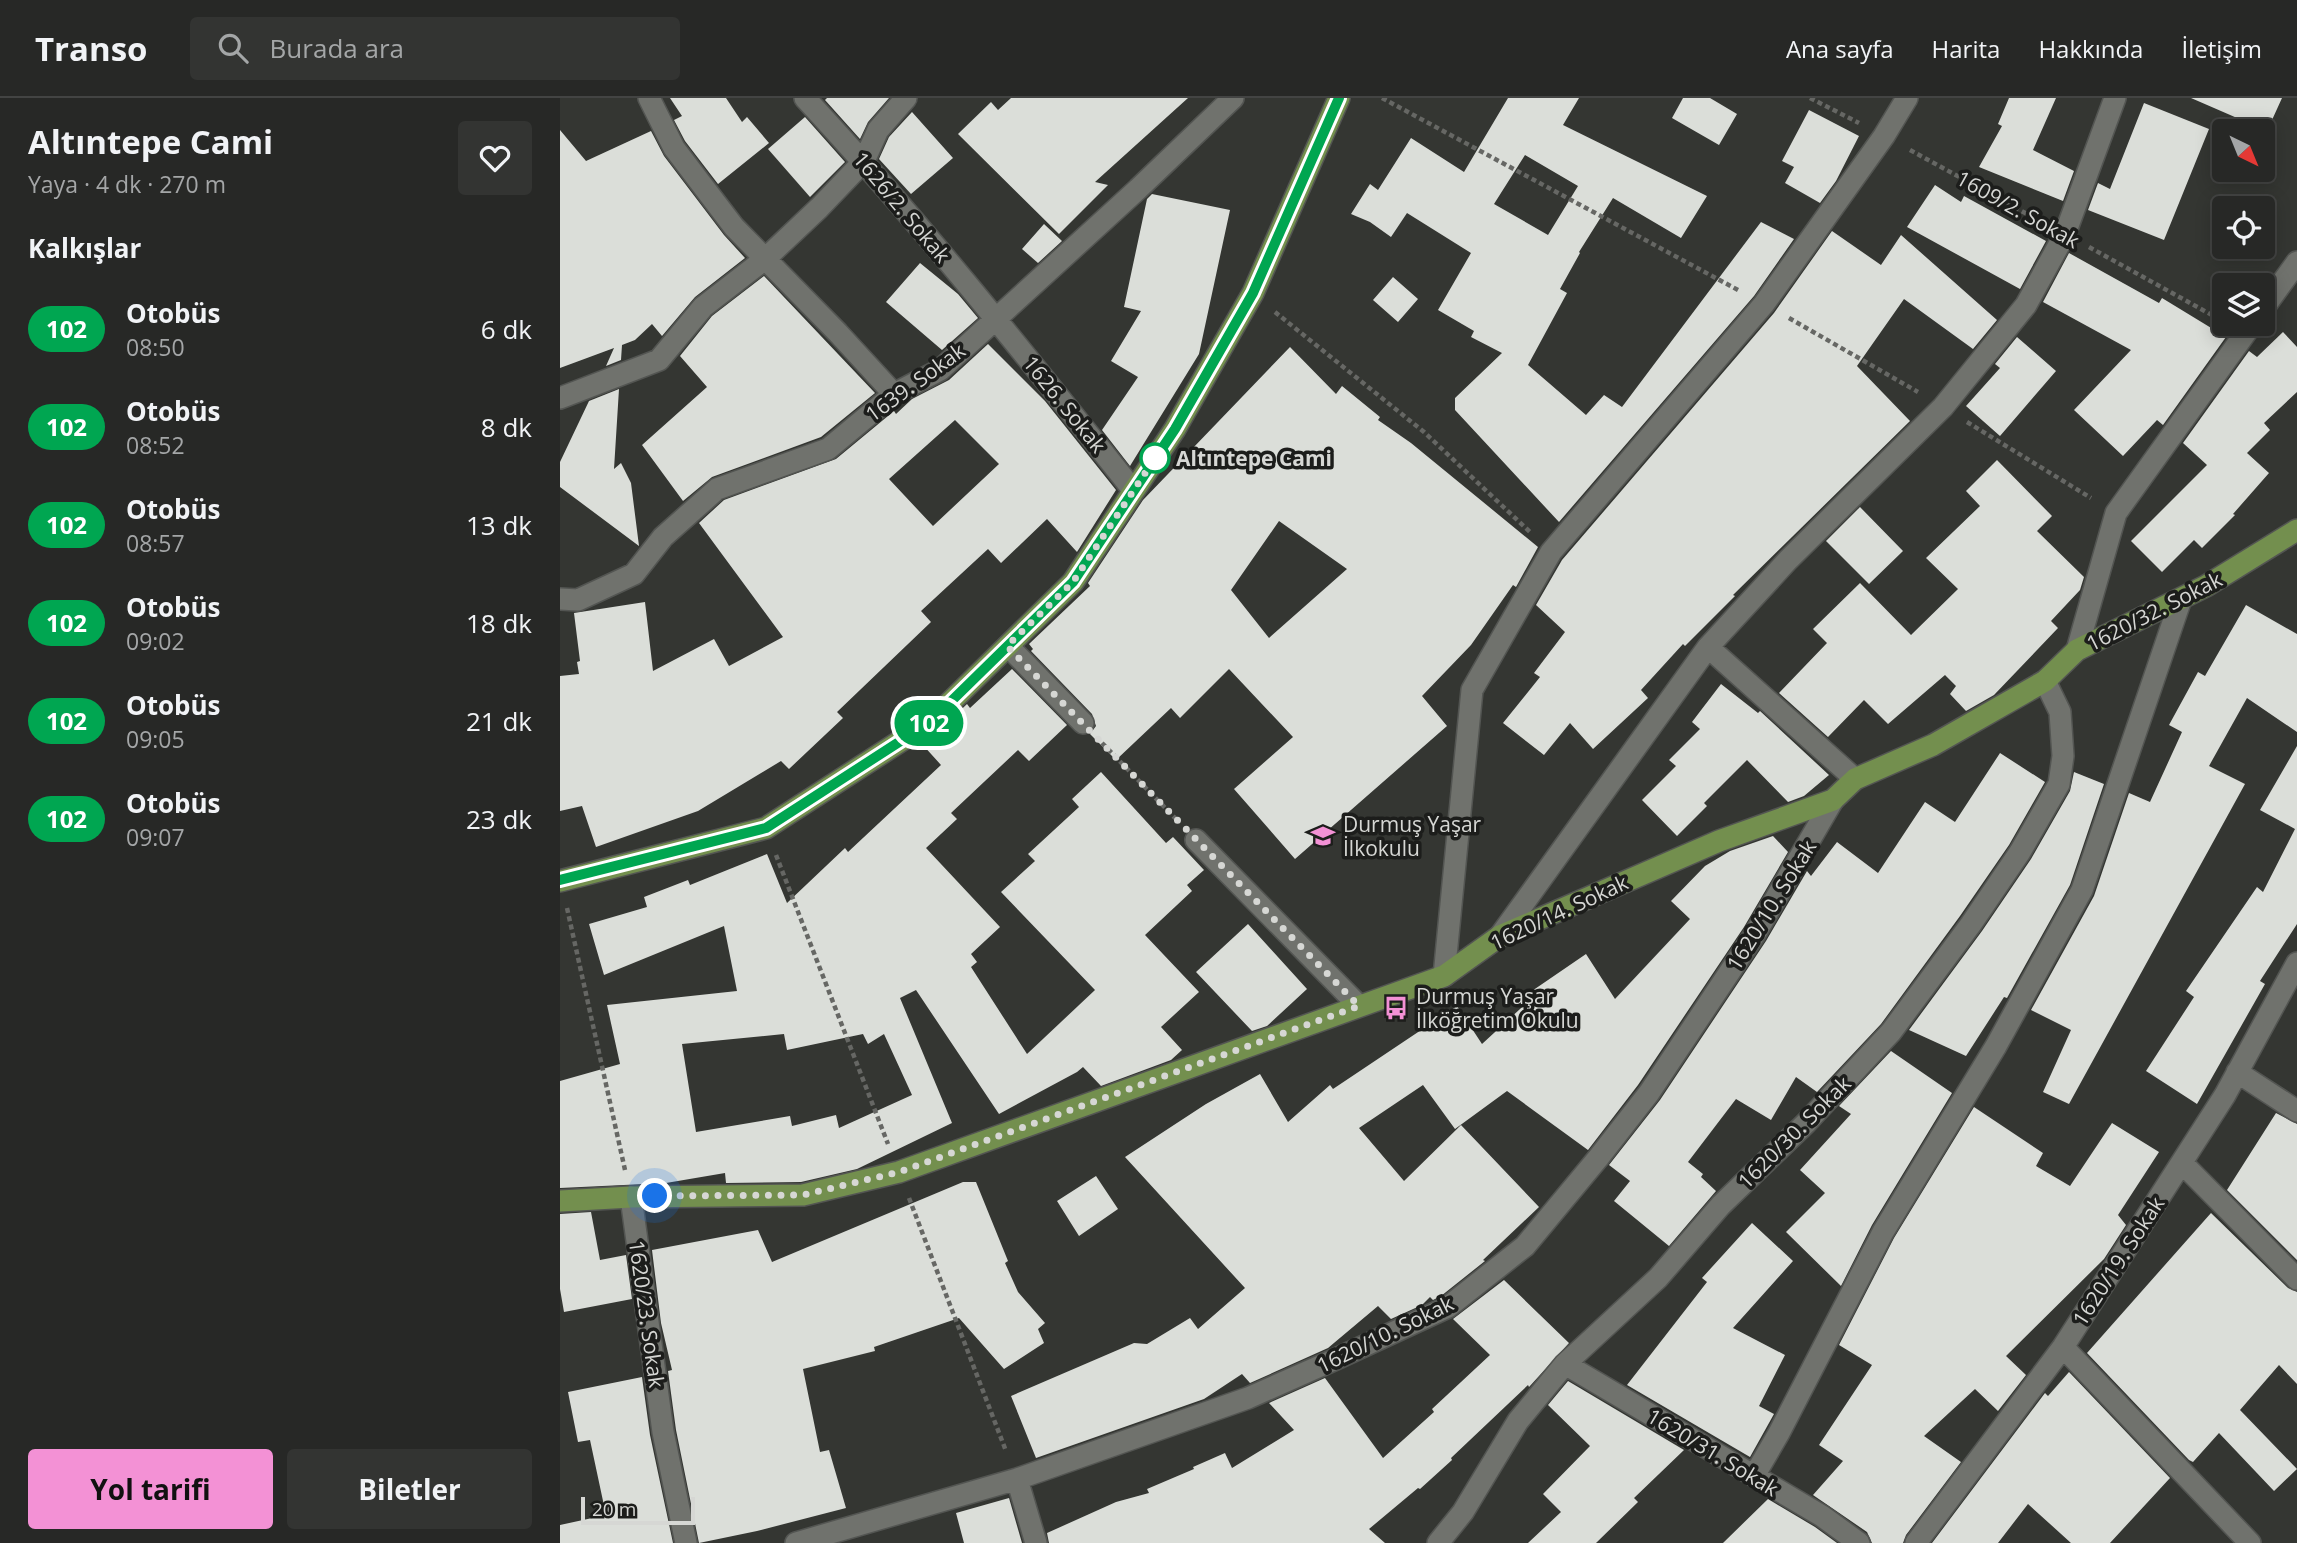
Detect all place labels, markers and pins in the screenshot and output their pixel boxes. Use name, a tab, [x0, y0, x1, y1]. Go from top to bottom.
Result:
marker: Altıntepe Cami	[1140, 443, 1170, 473]
place label: Altıntepe Cami	[1176, 444, 1332, 472]
place label: Durmuş Yaşar İlkokulu	[1343, 810, 1482, 862]
school or university icon: Durmuş Yaşar İlkokulu	[1309, 822, 1337, 850]
place label: Durmuş Yaşar İlköğretim Okulu	[1416, 982, 1579, 1034]
bus stop icon: Durmuş Yaşar İlköğretim Okulu	[1382, 994, 1410, 1022]

